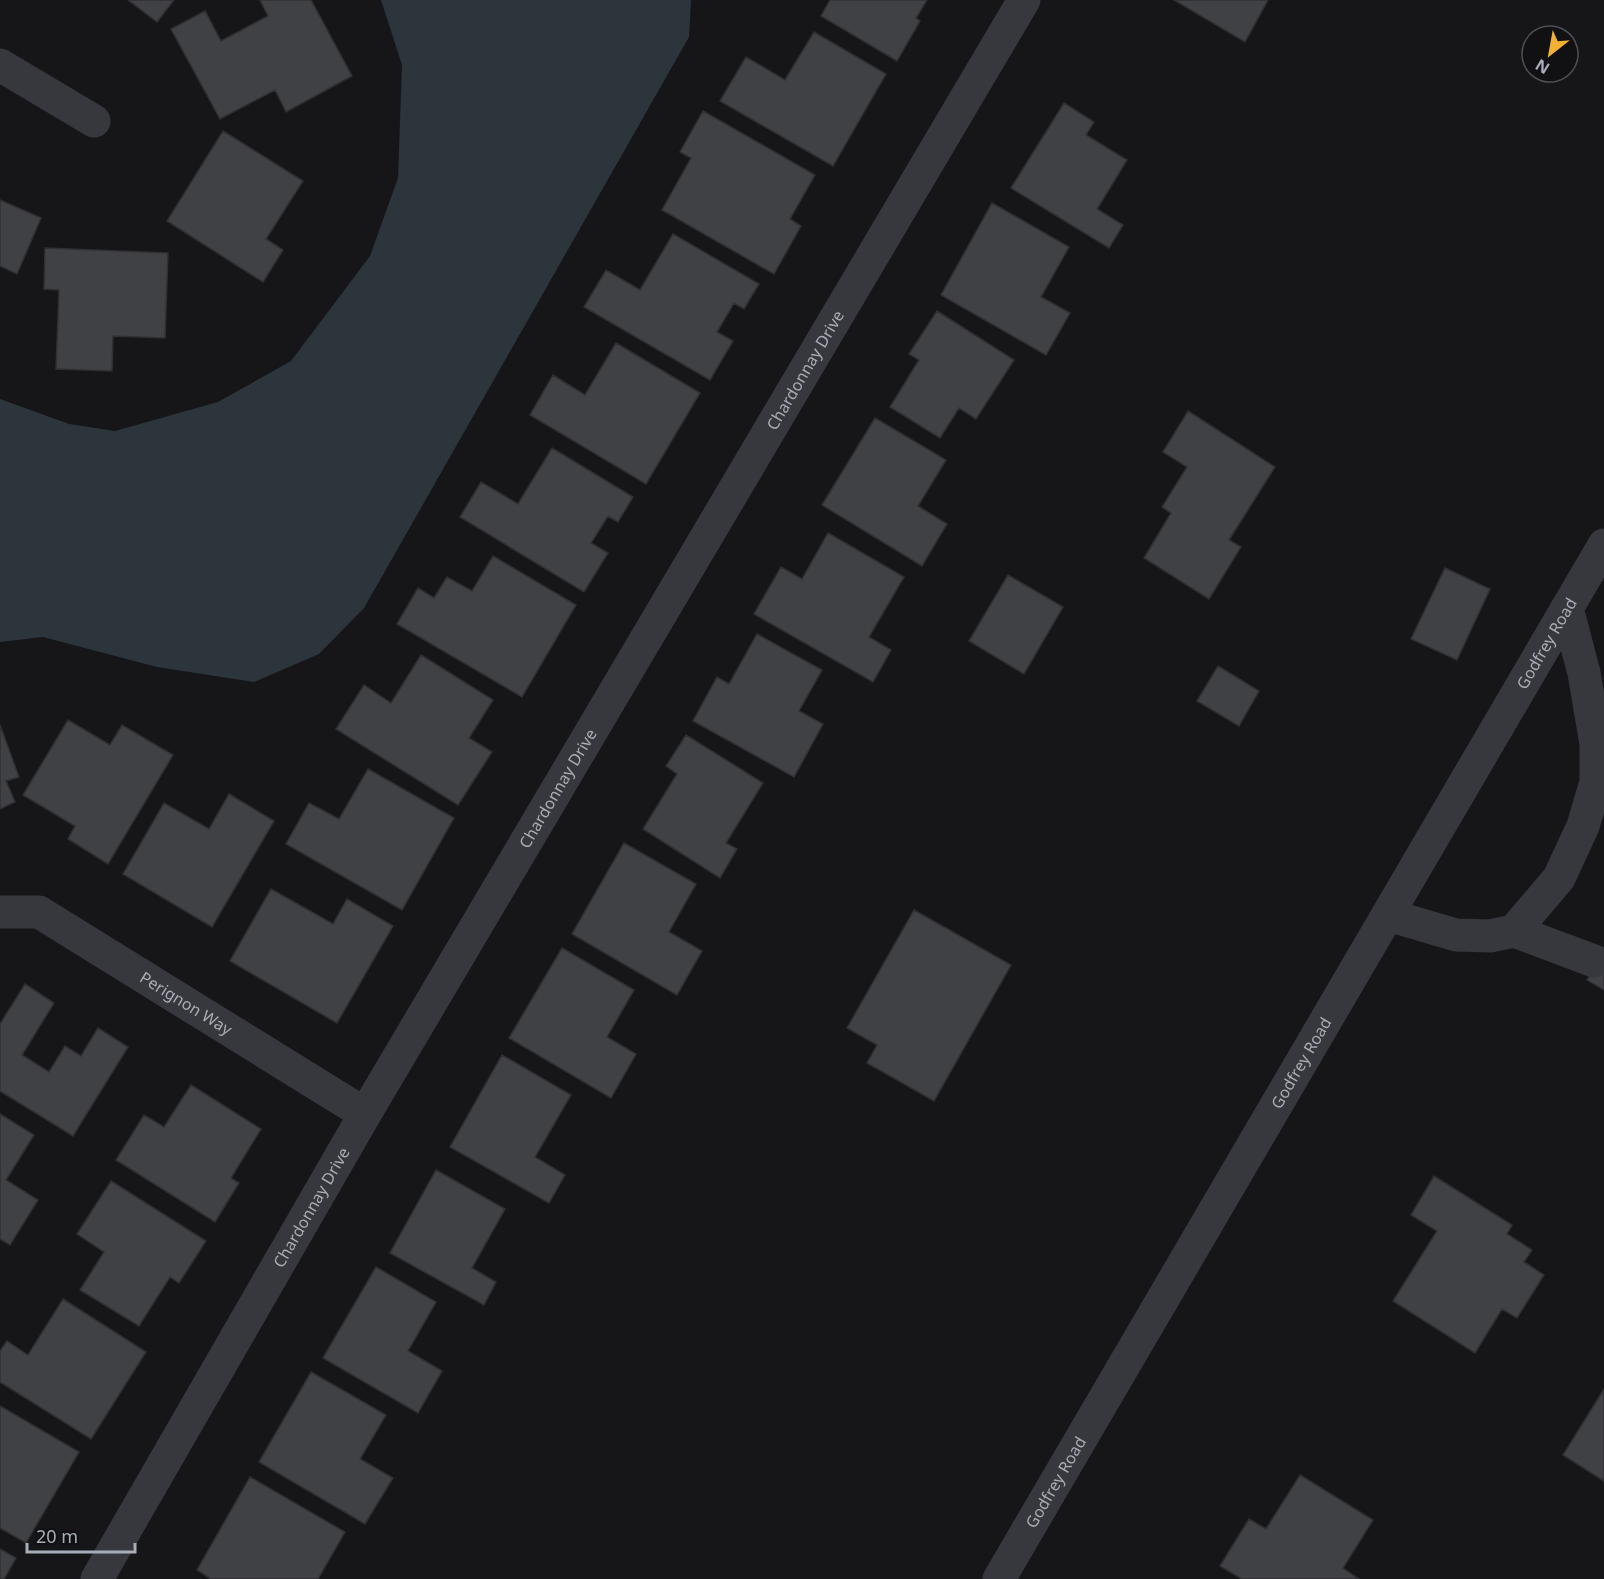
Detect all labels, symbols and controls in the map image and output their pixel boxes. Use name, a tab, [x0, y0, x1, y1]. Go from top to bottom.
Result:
north arrow	[1520, 24, 1580, 84]
text: N	[1531, 54, 1554, 80]
street label: Chardonnay Drive	[761, 306, 849, 434]
street label: Godfrey Road	[1511, 594, 1582, 693]
street label: Chardonnay Drive	[514, 724, 602, 852]
street label: Perignon Way	[136, 966, 237, 1040]
street label: Godfrey Road	[1266, 1013, 1336, 1113]
street label: Chardonnay Drive	[268, 1143, 355, 1272]
street label: Godfrey Road	[1020, 1433, 1091, 1532]
scale bar	[27, 1516, 135, 1554]
text: 20 m	[36, 1524, 78, 1548]

